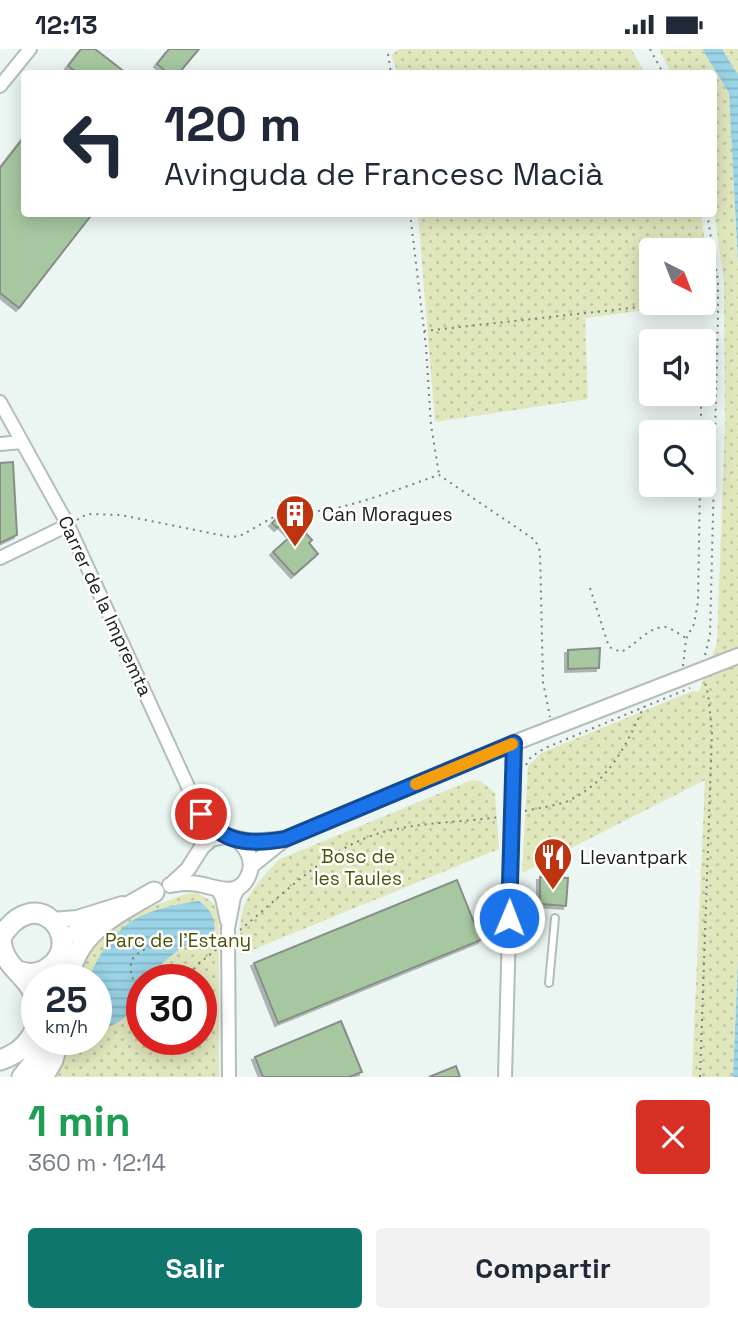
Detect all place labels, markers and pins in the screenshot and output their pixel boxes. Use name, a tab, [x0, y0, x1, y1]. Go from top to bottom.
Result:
building icon: Can Moragues	[274, 493, 316, 548]
place label: Can Moragues	[322, 502, 452, 527]
pin	[171, 784, 231, 844]
restaurant icon: Llevantpark	[532, 836, 574, 891]
place label: Llevantpark	[580, 845, 687, 870]

